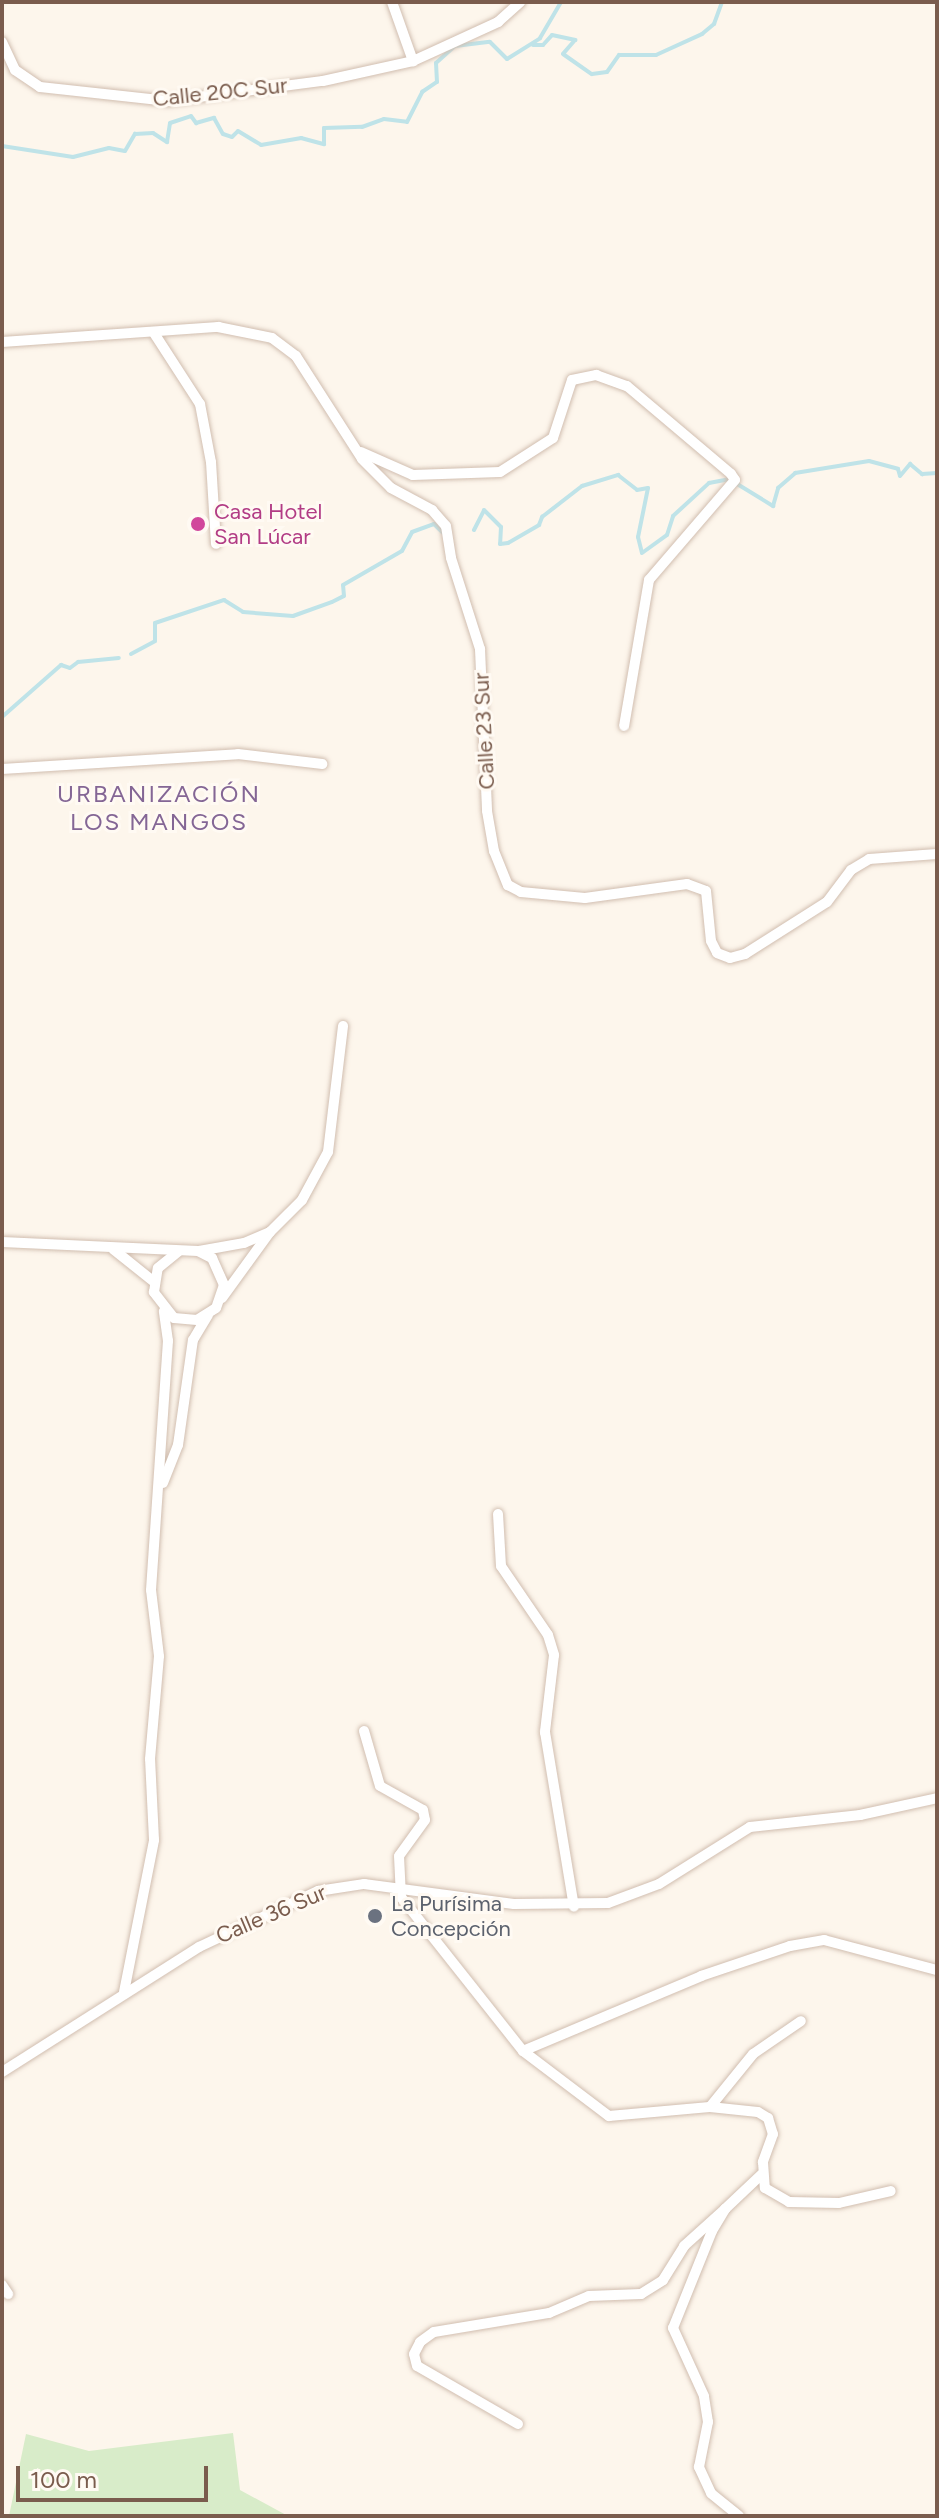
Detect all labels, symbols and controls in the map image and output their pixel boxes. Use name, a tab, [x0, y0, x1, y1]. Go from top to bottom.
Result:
street label: Calle 20C Sur	[151, 72, 289, 112]
place label: Casa Hotel San Lúcar	[214, 498, 322, 550]
marker: Casa Hotel San Lúcar	[189, 515, 207, 533]
street label: Calle 23 Sur	[468, 672, 500, 790]
district label: URBANIZACIÓN LOS MANGOS	[57, 780, 261, 836]
street label: Calle 36 Sur	[212, 1879, 330, 1949]
place label: La Purísima Concepción	[391, 1890, 511, 1942]
marker: La Purísima Concepción	[366, 1907, 384, 1925]
scale bar	[20, 2450, 212, 2500]
text: 100 m	[30, 2465, 97, 2494]

